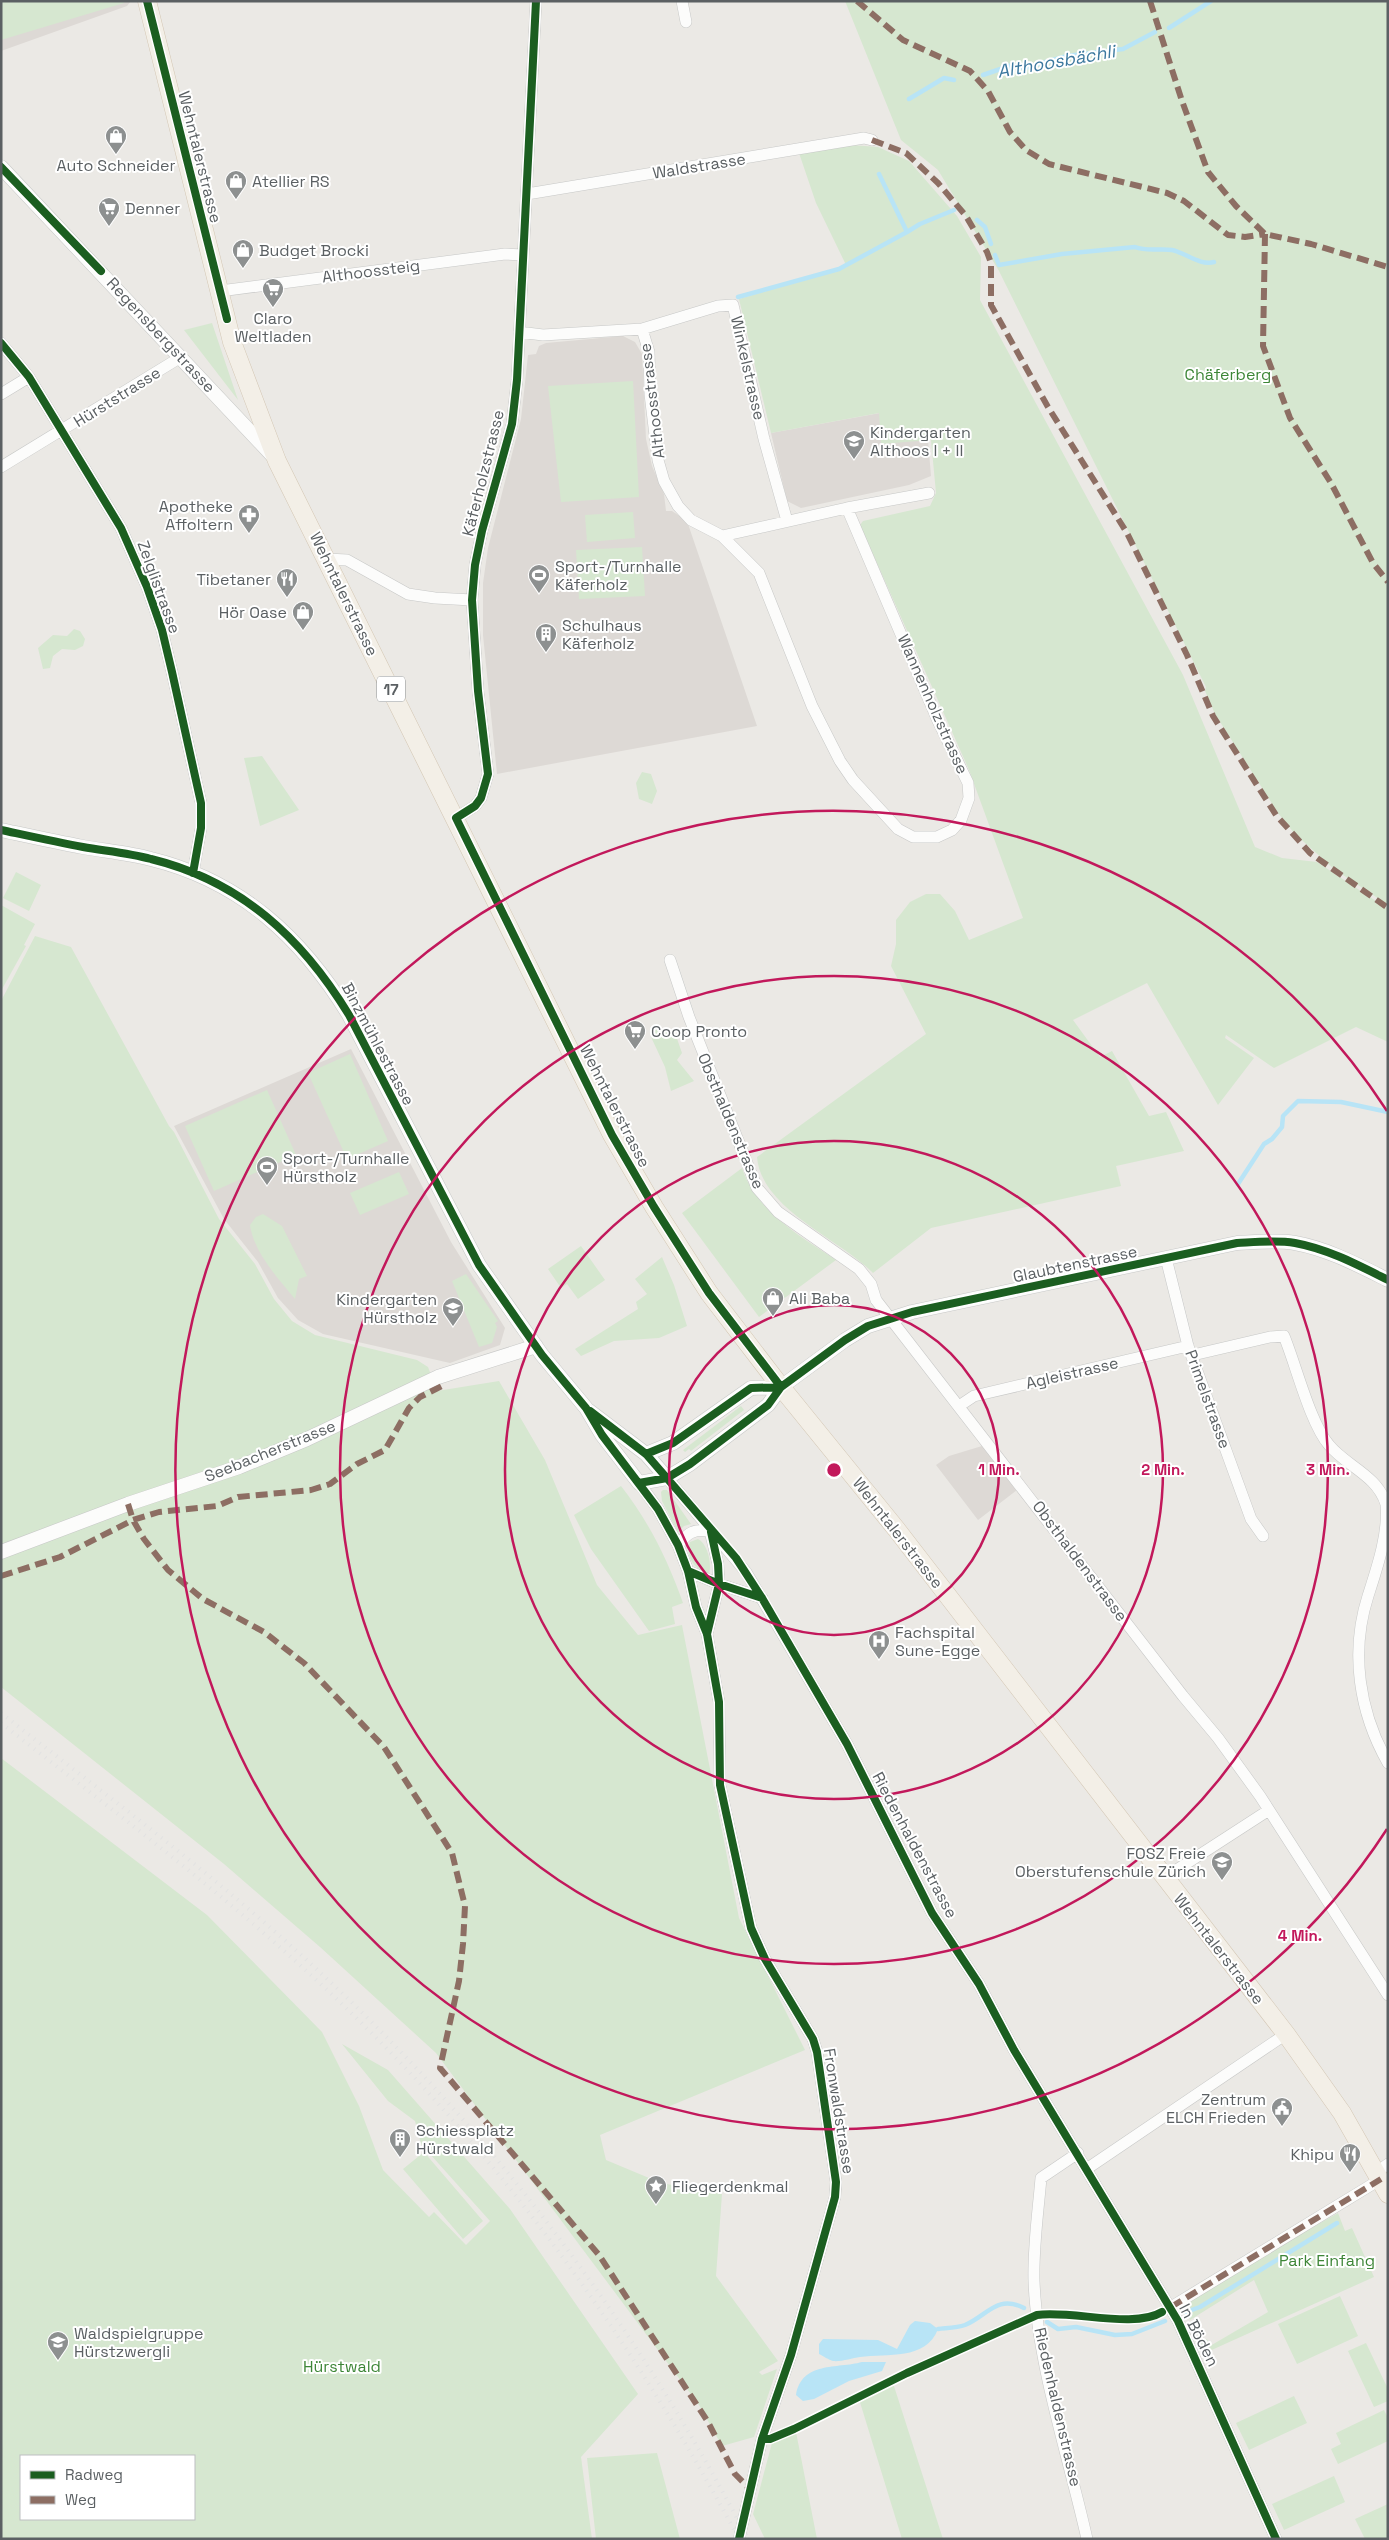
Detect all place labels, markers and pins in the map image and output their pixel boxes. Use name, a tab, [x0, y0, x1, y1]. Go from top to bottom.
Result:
shop icon: Auto Schneider	[104, 124, 128, 155]
place label: Auto Schneider	[56, 155, 176, 176]
shop icon: Atellier RS	[224, 169, 248, 200]
place label: Atellier RS	[252, 171, 330, 192]
supermarket icon: Denner	[97, 196, 121, 227]
place label: Denner	[125, 198, 180, 219]
shop icon: Budget Brocki	[231, 238, 255, 269]
place label: Budget Brocki	[259, 240, 369, 261]
supermarket icon: Claro Weltladen	[261, 277, 285, 308]
place label: Claro Weltladen	[234, 308, 312, 347]
place label: Kindergarten Althoos I + II	[870, 422, 971, 461]
school or university icon: Kindergarten Althoos I + II	[842, 429, 866, 460]
place label: Apotheke Affoltern	[159, 496, 233, 535]
pharmacy icon: Apotheke Affoltern	[237, 503, 261, 534]
place label: Sport-/Turnhalle Käferholz	[555, 556, 682, 595]
sports icon: Sport-/Turnhalle Käferholz	[527, 563, 551, 594]
restaurant icon: Tibetaner	[275, 567, 299, 598]
place label: Tibetaner	[197, 569, 271, 590]
shop icon: Hör Oase	[291, 600, 315, 631]
place label: Hör Oase	[219, 602, 287, 623]
place label: Schulhaus Käferholz	[562, 615, 642, 654]
building icon: Schulhaus Käferholz	[534, 622, 558, 653]
supermarket icon: Coop Pronto	[623, 1019, 647, 1050]
place label: Coop Pronto	[651, 1021, 747, 1042]
place label: Sport-/Turnhalle Hürstholz	[283, 1148, 410, 1187]
sports icon: Sport-/Turnhalle Hürstholz	[255, 1155, 279, 1186]
shop icon: Ali Baba	[761, 1286, 785, 1317]
place label: Ali Baba	[789, 1288, 850, 1309]
place label: Kindergarten Hürstholz	[336, 1289, 437, 1328]
school or university icon: Kindergarten Hürstholz	[441, 1296, 465, 1327]
centre of rings	[825, 1461, 843, 1479]
place label: Fachspital Sune-Egge	[895, 1622, 980, 1661]
hospital icon: Fachspital Sune-Egge	[867, 1629, 891, 1660]
place label: FOSZ Freie Oberstufenschule Zürich	[1015, 1843, 1206, 1882]
school or university icon: FOSZ Freie Oberstufenschule Zürich	[1210, 1850, 1234, 1881]
place label: Zentrum ELCH Frieden	[1166, 2089, 1266, 2128]
public building icon: Zentrum ELCH Frieden	[1270, 2096, 1294, 2127]
place label: Schiessplatz Hürstwald	[416, 2120, 514, 2159]
building icon: Schiessplatz Hürstwald	[388, 2127, 412, 2158]
restaurant icon: Khipu	[1338, 2142, 1362, 2173]
place label: Khipu	[1290, 2144, 1334, 2165]
place icon: Fliegerdenkmal	[644, 2174, 668, 2205]
place label: Fliegerdenkmal	[672, 2176, 789, 2197]
place label: Waldspielgruppe Hürstzwergli	[74, 2323, 203, 2362]
school or university icon: Waldspielgruppe Hürstzwergli	[46, 2330, 70, 2361]

